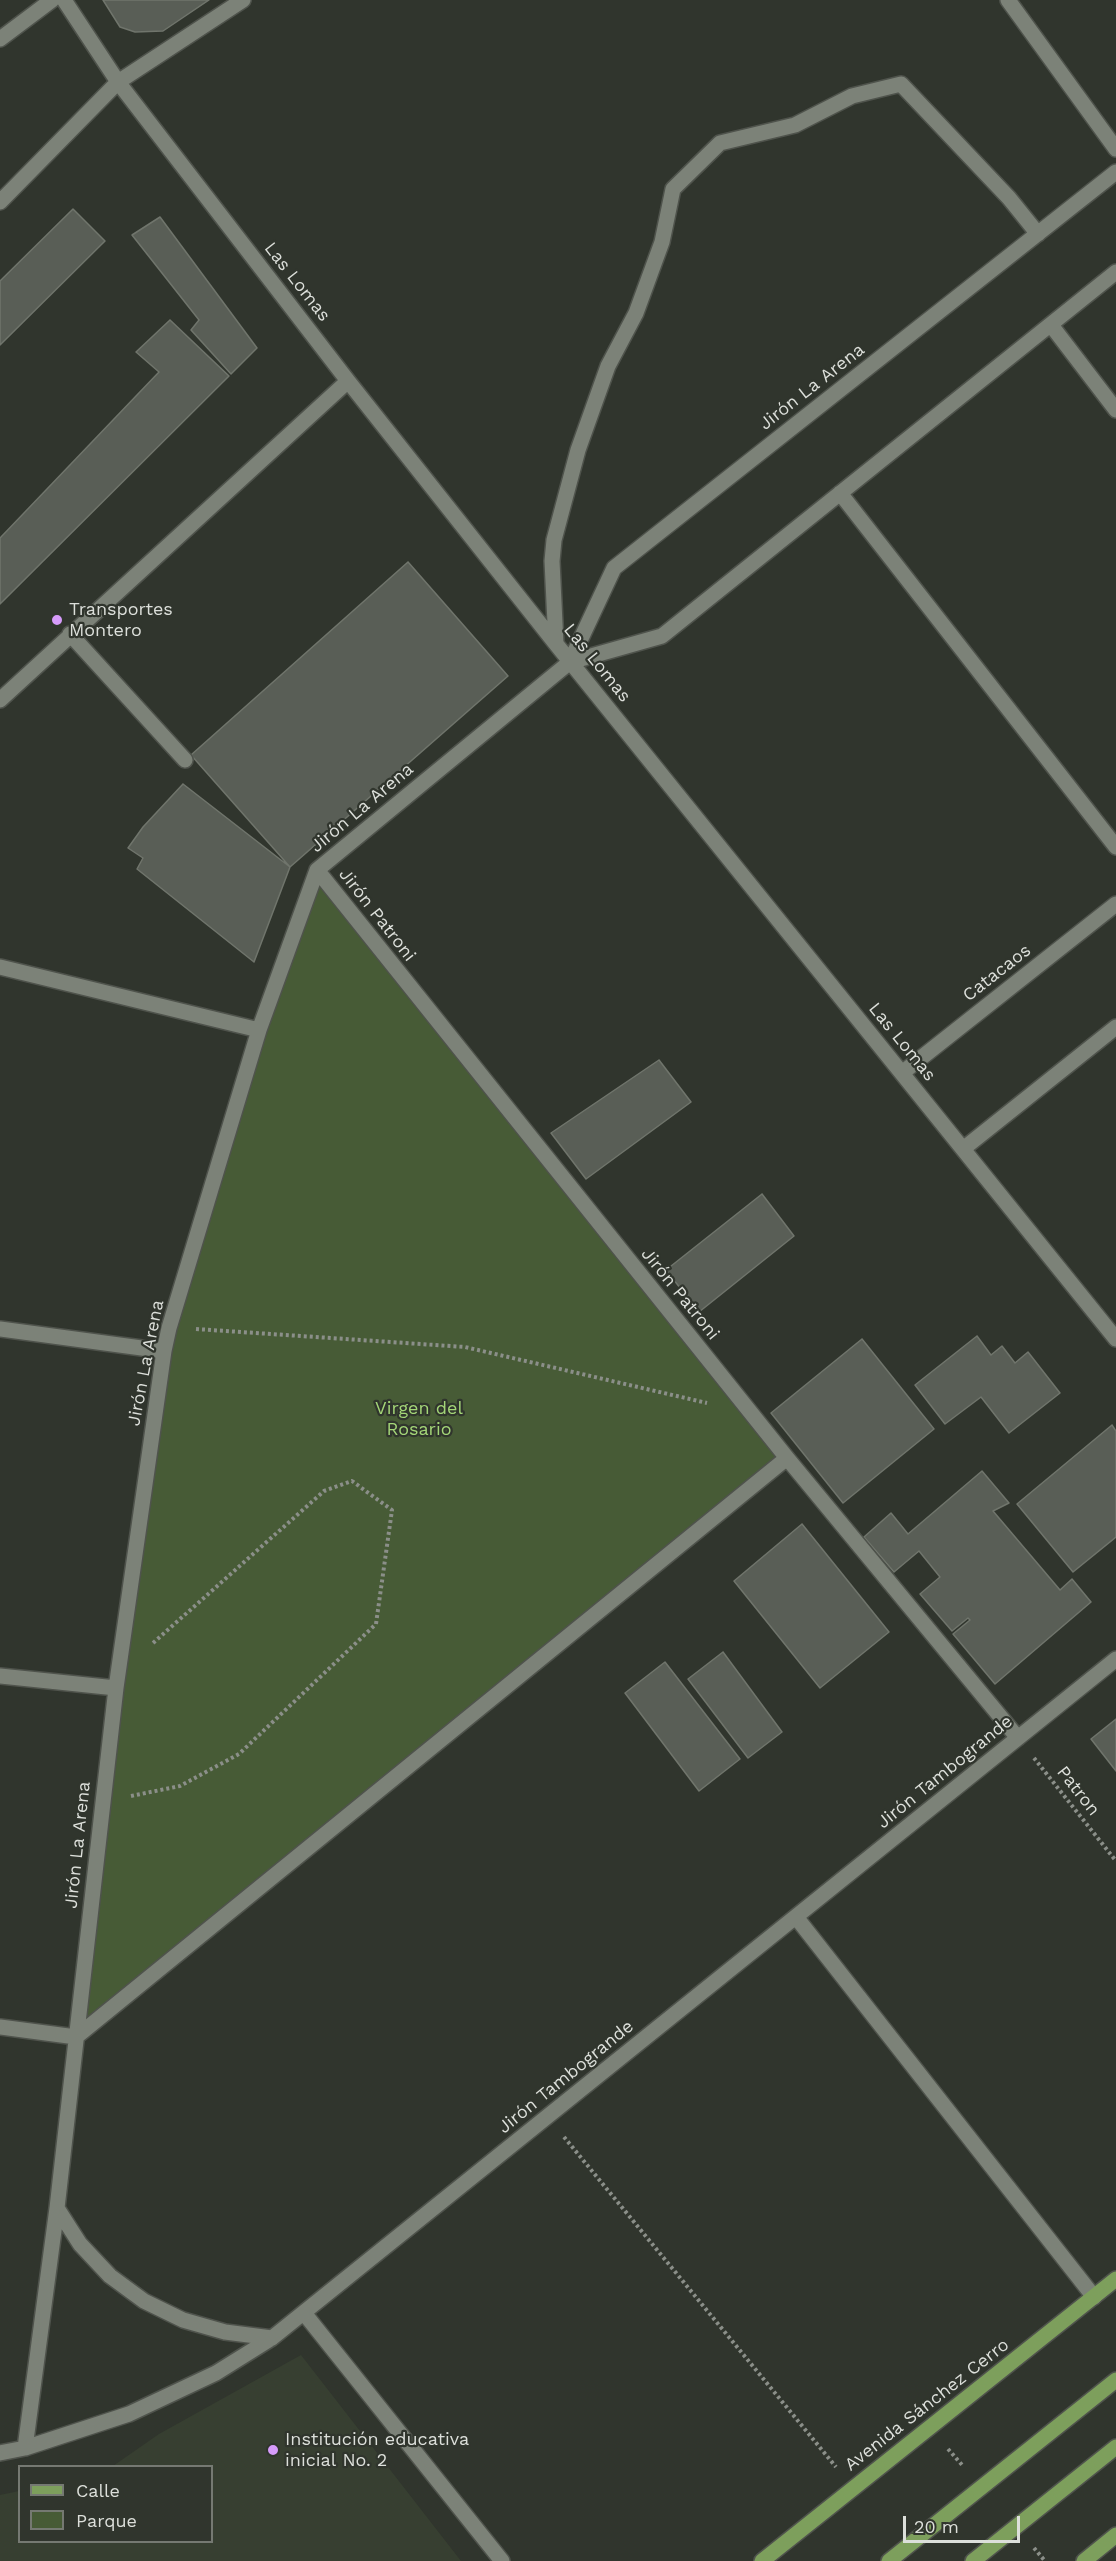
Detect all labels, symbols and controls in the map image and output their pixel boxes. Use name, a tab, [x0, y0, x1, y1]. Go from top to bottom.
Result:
street label: Las Lomas	[259, 238, 335, 326]
street label: Jirón La Arena	[755, 339, 869, 435]
place label: Transportes Montero	[69, 599, 173, 642]
marker: Transportes Montero	[50, 613, 64, 627]
street label: Las Lomas	[559, 619, 635, 707]
street label: Jirón La Arena	[306, 759, 418, 857]
street label: Jirón Patroni	[334, 864, 420, 966]
street label: Catacaos	[959, 940, 1035, 1006]
street label: Las Lomas	[864, 998, 940, 1086]
street label: Jirón Patroni	[636, 1244, 724, 1344]
street label: Jirón La Arena	[123, 1298, 169, 1428]
park label: Virgen del Rosario	[375, 1398, 463, 1440]
street label: Jirón Tambogrande	[873, 1711, 1017, 1833]
street label: Patron	[1052, 1762, 1104, 1820]
street label: Jirón La Arena	[61, 1780, 95, 1910]
street label: Jirón Tambogrande	[494, 2016, 638, 2138]
street label: Avenida Sánchez Cerro	[841, 2334, 1013, 2476]
place label: Institución educativa inicial No. 2	[285, 2429, 469, 2472]
marker: Institución educativa inicial No. 2	[266, 2443, 280, 2457]
legend	[18, 2465, 213, 2543]
text: Calle	[76, 2480, 120, 2501]
scale bar	[906, 2504, 1023, 2542]
text: Parque	[76, 2510, 137, 2531]
text: 20 m	[914, 2516, 959, 2537]

